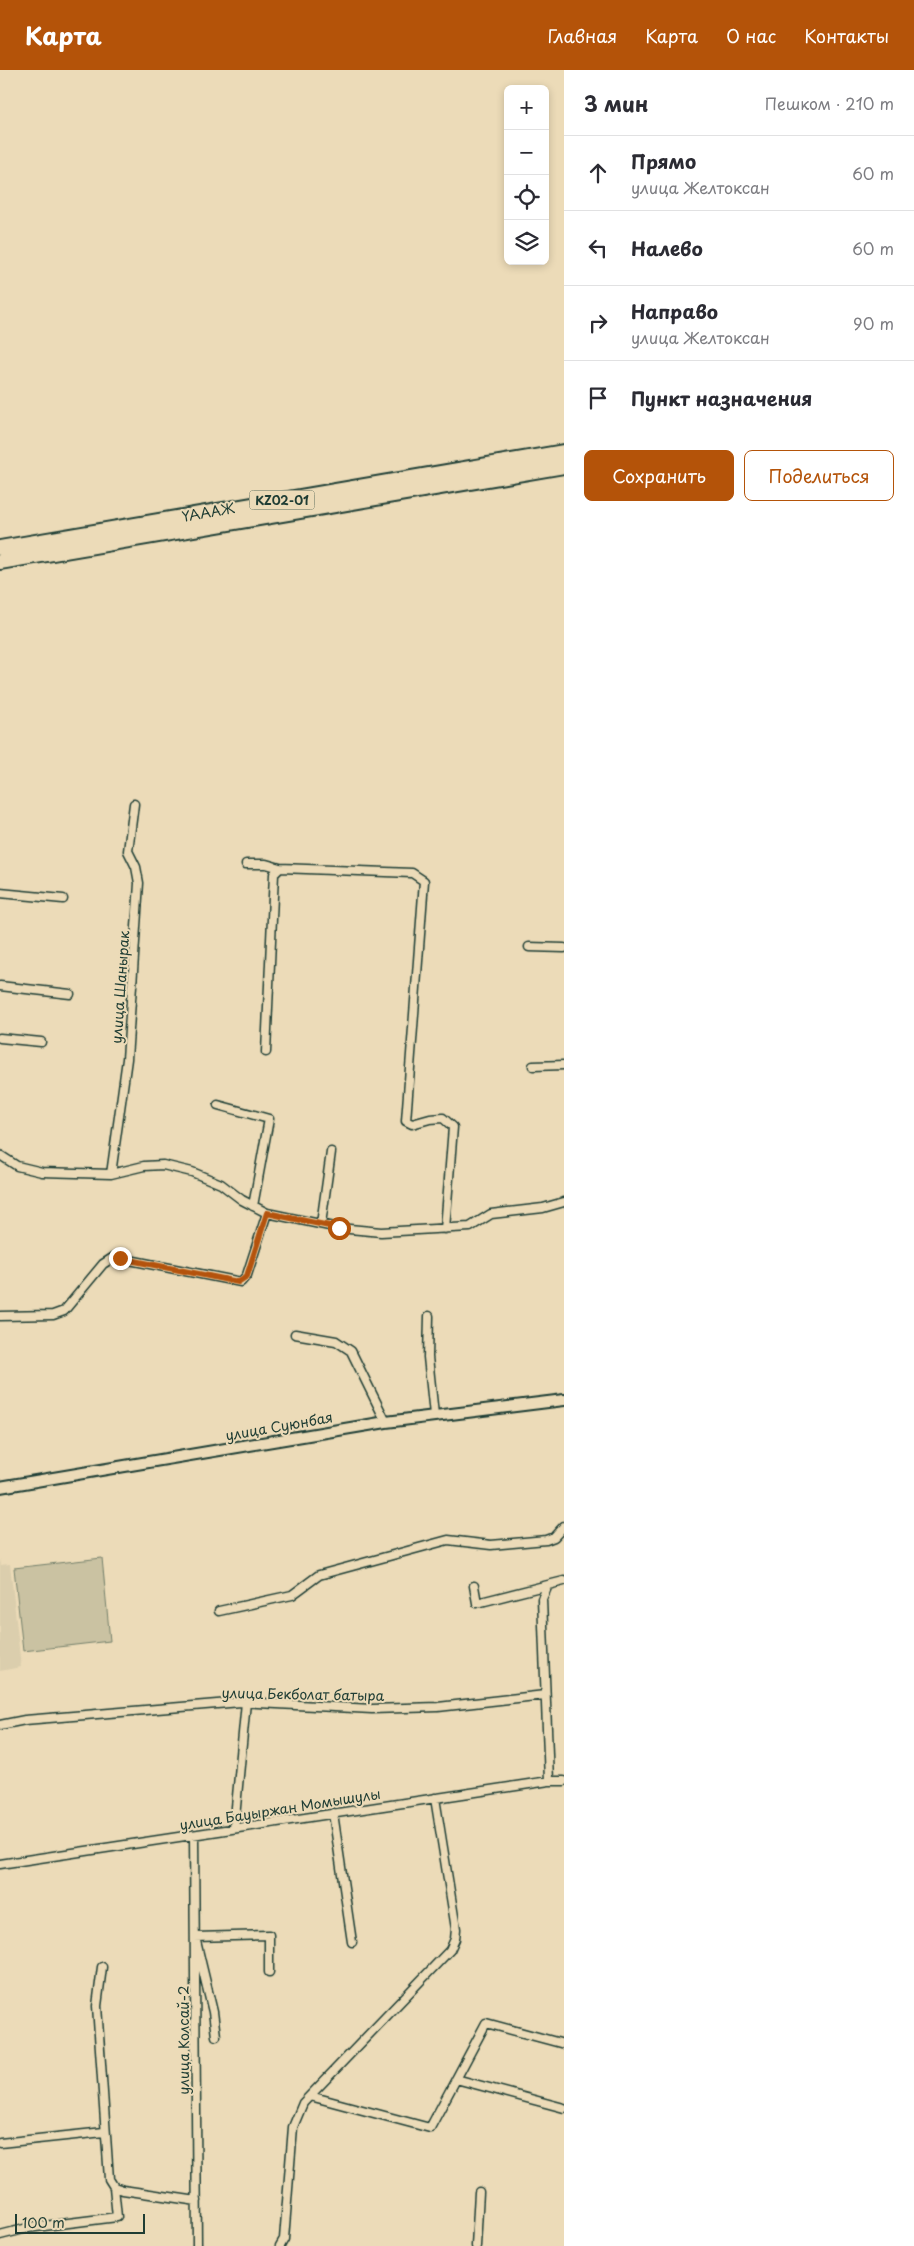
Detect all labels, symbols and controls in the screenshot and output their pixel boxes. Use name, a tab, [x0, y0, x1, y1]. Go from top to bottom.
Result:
text: Карта	[25, 17, 102, 53]
text: Главная	[548, 22, 617, 49]
text: Карта	[645, 22, 698, 49]
text: О нас	[726, 22, 776, 49]
text: Контакты	[804, 22, 889, 49]
map controls	[504, 85, 549, 265]
button: +	[504, 85, 549, 130]
text: 3 мин	[584, 87, 648, 119]
text: Пешком · 210 m	[765, 91, 894, 115]
button: −	[504, 130, 549, 175]
text: Прямо	[631, 147, 696, 175]
icon: ahead	[584, 159, 612, 187]
text: 60 m	[852, 161, 894, 185]
button: locate	[504, 175, 549, 220]
text: улица Желтоксан	[631, 175, 770, 199]
button: layers	[504, 220, 549, 265]
icon: left	[584, 234, 612, 262]
text: Налево	[631, 234, 703, 262]
text: 60 m	[852, 236, 894, 260]
text: Направо	[631, 297, 718, 325]
icon: right	[584, 309, 612, 337]
text: 90 m	[853, 311, 894, 335]
text: улица Желтоксан	[631, 325, 770, 349]
icon: arrive	[584, 384, 612, 412]
text: Пункт назначения	[631, 384, 812, 412]
button: Сохранить	[584, 450, 734, 501]
button: Поделиться	[744, 450, 894, 501]
road number: KZ02-01	[250, 490, 314, 510]
street label: ҮАААЖ	[180, 497, 236, 527]
street label: улица Шанырак	[106, 929, 134, 1044]
route start	[328, 1217, 351, 1240]
route end	[109, 1247, 132, 1270]
street label: улица Суюнбая	[224, 1406, 334, 1446]
street label: улица Бекболат батыра	[222, 1682, 385, 1706]
street label: улица Бауыржан Момышулы	[178, 1783, 382, 1835]
street label: улица Колсай-2	[173, 1985, 194, 2095]
scale bar	[15, 2211, 145, 2234]
text: 100 m	[22, 2212, 65, 2233]

